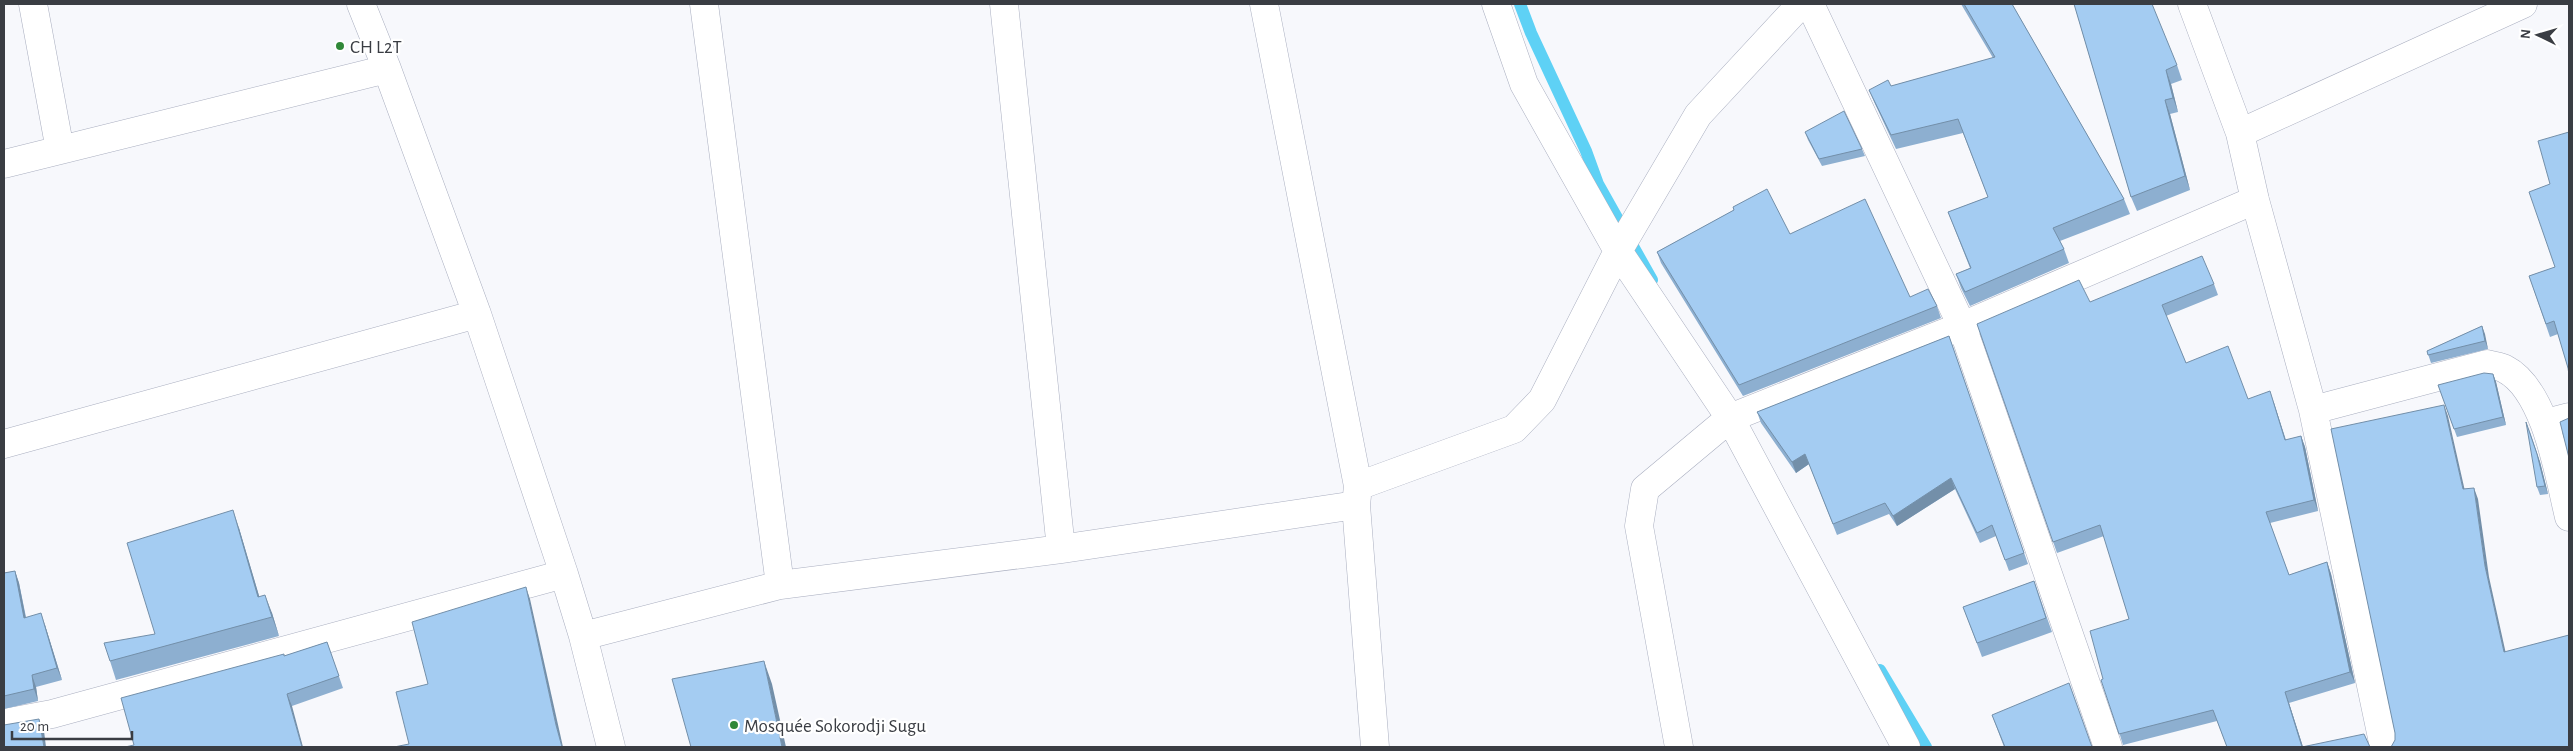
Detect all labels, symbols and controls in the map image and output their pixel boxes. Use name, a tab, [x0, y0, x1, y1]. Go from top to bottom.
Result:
north arrow	[2513, 10, 2563, 60]
text: N	[2519, 28, 2533, 39]
place label: CH L2T	[350, 38, 402, 57]
marker: CH L2T	[334, 40, 346, 52]
scale bar	[12, 708, 132, 740]
place label: Mosquée Sokorodji Sugu	[744, 717, 926, 736]
text: 20 m	[20, 719, 49, 734]
marker: Mosquée Sokorodji Sugu	[728, 719, 740, 731]

